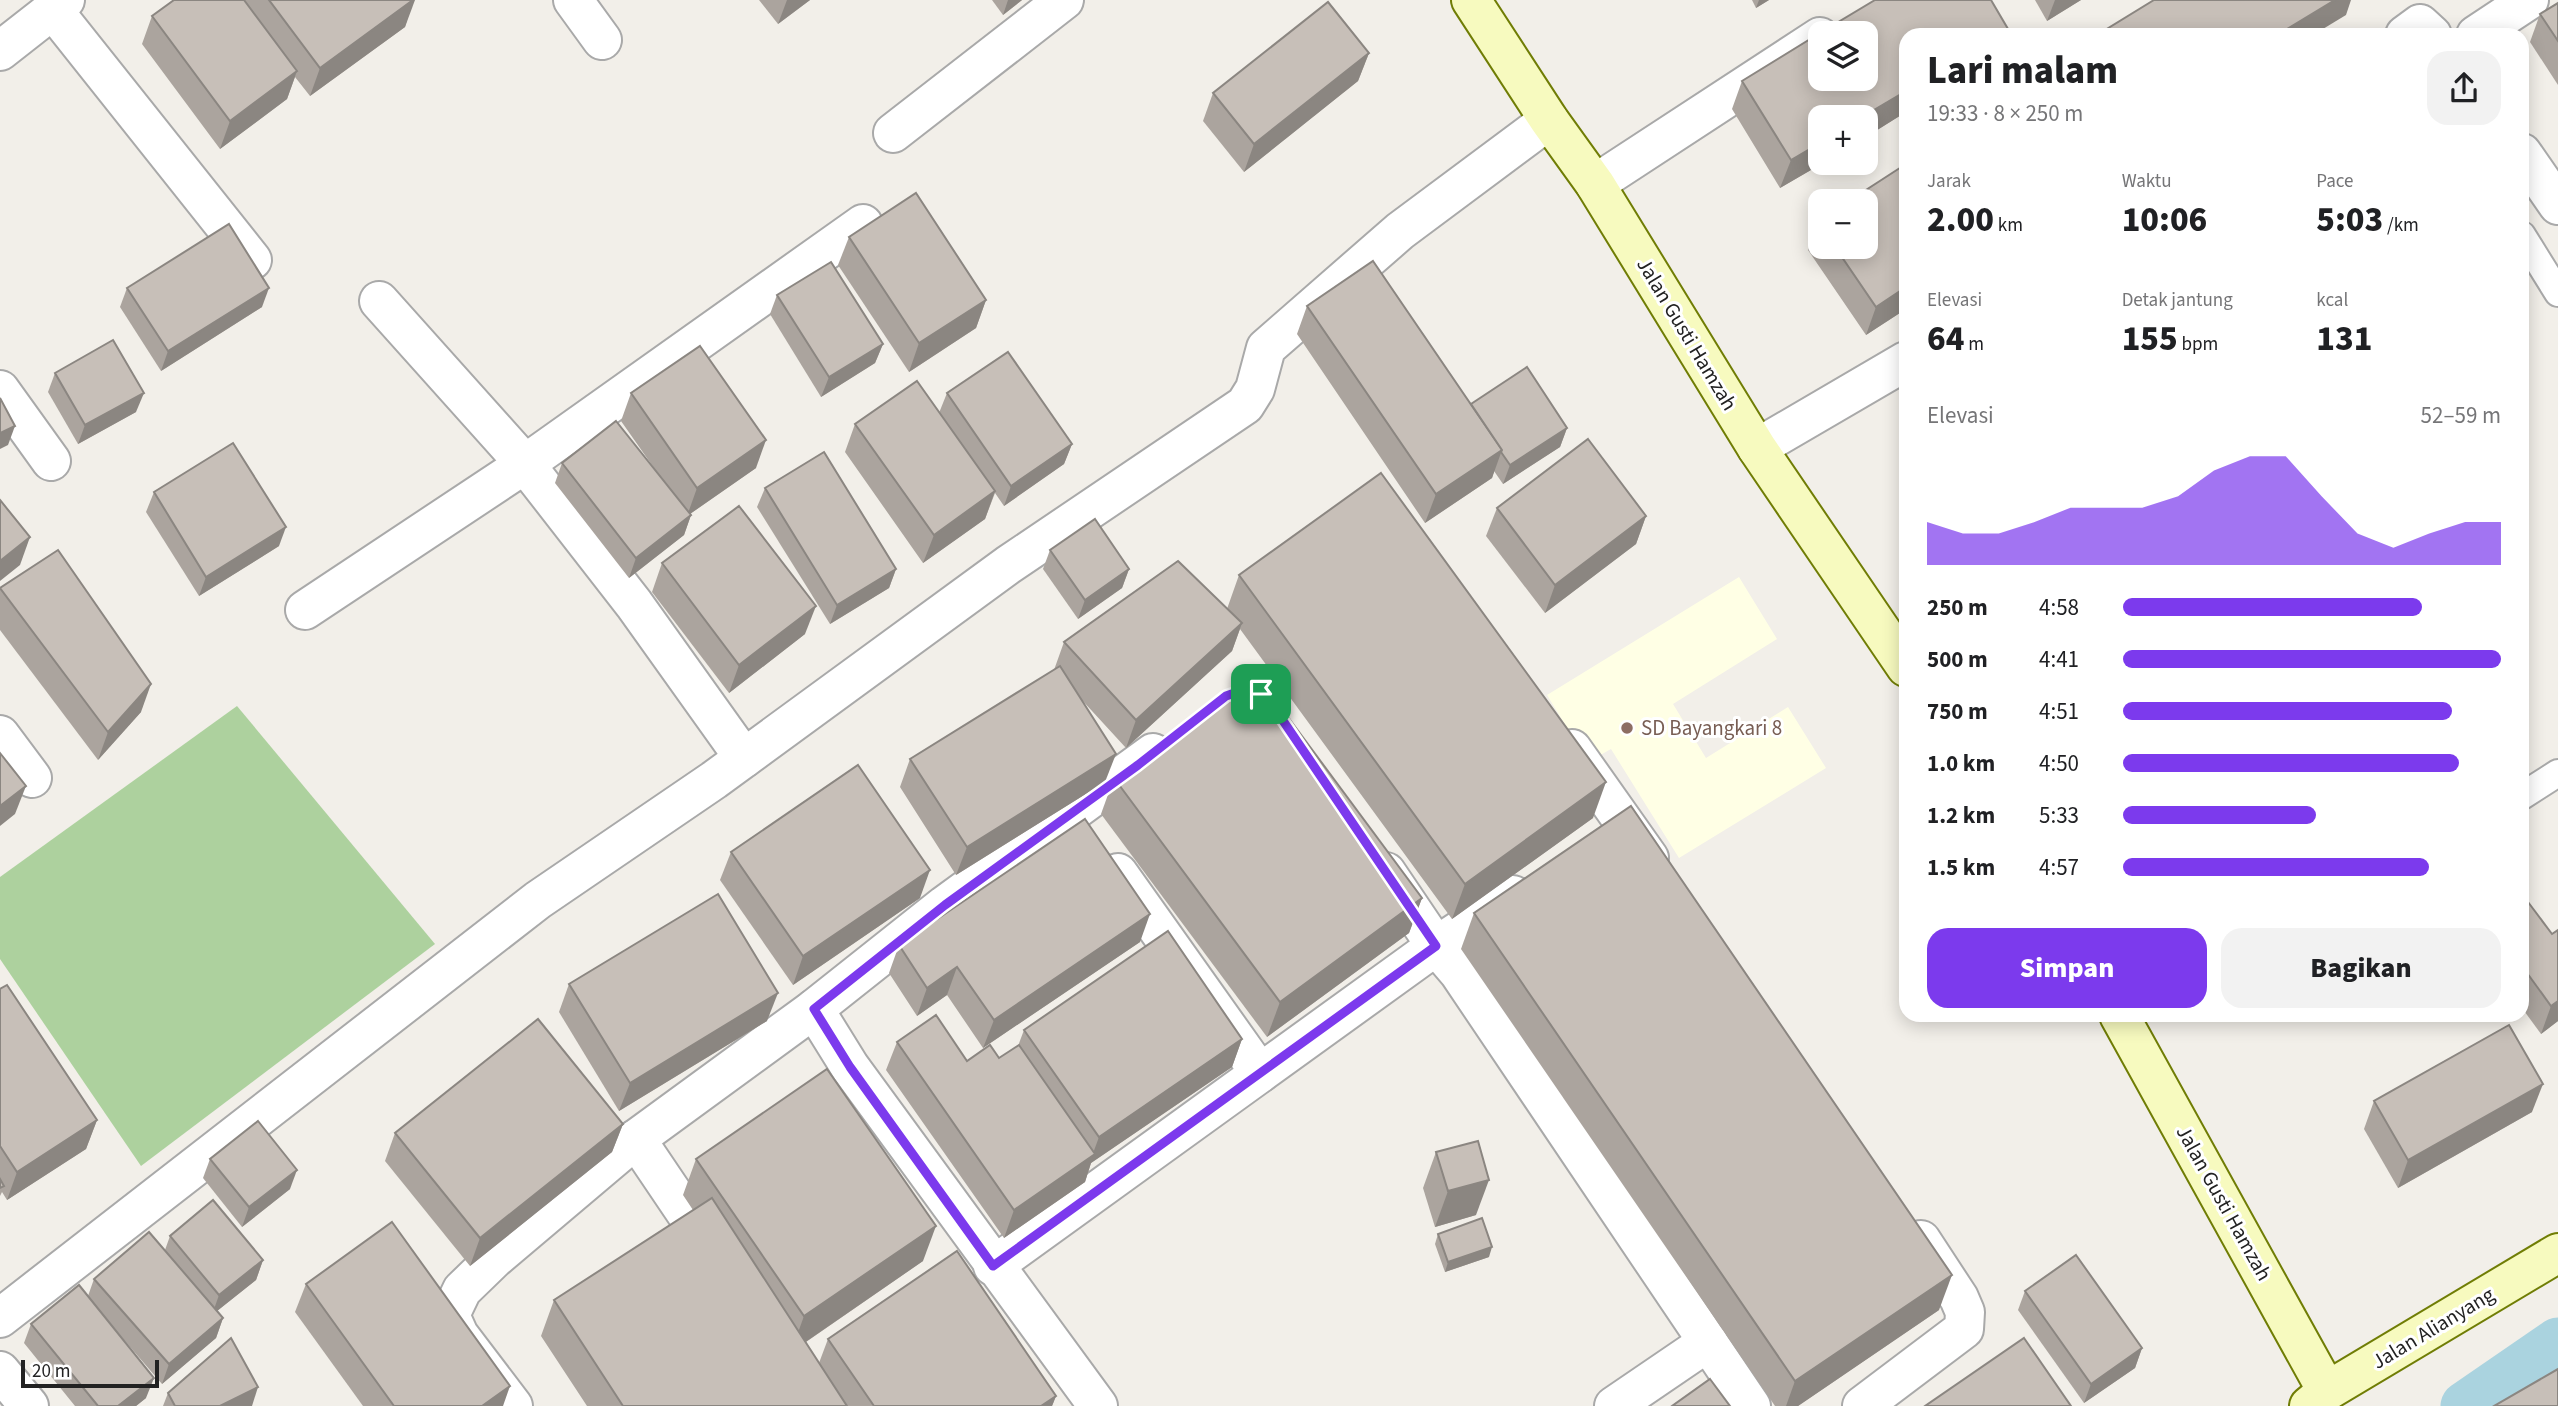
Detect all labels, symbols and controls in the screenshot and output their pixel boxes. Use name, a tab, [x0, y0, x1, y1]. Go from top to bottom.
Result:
map controls	[1808, 21, 1878, 259]
button: layers	[1808, 21, 1878, 91]
text: Lari malam	[1927, 44, 2118, 98]
button: share	[2427, 51, 2501, 125]
text: 19:33 · 8 × 250 m	[1927, 97, 2083, 130]
button: +	[1808, 105, 1878, 175]
text: Jarak	[1927, 168, 1971, 195]
text: Waktu	[2122, 168, 2172, 195]
text: Pace	[2316, 168, 2354, 195]
button: −	[1808, 189, 1878, 259]
text: 2.00	[1927, 195, 1994, 245]
text: 10:06	[2122, 195, 2207, 245]
text: 5:03	[2316, 195, 2383, 245]
text: km	[1994, 212, 2023, 239]
text: /km	[2383, 212, 2419, 239]
street label: Jalan Gusti Hamzah	[1629, 252, 1745, 416]
text: Elevasi	[1927, 287, 1982, 314]
text: Detak jantung	[2122, 287, 2233, 314]
text: kcal	[2316, 287, 2348, 314]
text: 64	[1927, 314, 1964, 364]
text: 155	[2122, 314, 2178, 364]
text: 131	[2316, 314, 2372, 364]
text: m	[1964, 331, 1984, 358]
text: bpm	[2178, 331, 2218, 358]
text: Elevasi	[1927, 399, 1994, 432]
text: 52–59 m	[2421, 399, 2501, 432]
text: 250 m	[1927, 591, 1988, 624]
text: 4:58	[2039, 591, 2079, 624]
text: 500 m	[1927, 643, 1988, 676]
text: 4:41	[2039, 643, 2079, 676]
pin	[1231, 664, 1291, 724]
icon: arrive	[1242, 675, 1280, 713]
text: 750 m	[1927, 695, 1988, 728]
text: 4:51	[2039, 695, 2079, 728]
place label: SD Bayangkari 8	[1641, 713, 1782, 743]
marker: SD Bayangkari 8	[1619, 720, 1635, 736]
text: 1.0 km	[1927, 747, 1995, 780]
text: 4:50	[2039, 747, 2079, 780]
text: 1.2 km	[1927, 799, 1995, 832]
text: 5:33	[2039, 799, 2079, 832]
text: 1.5 km	[1927, 851, 1995, 884]
text: 4:57	[2039, 851, 2079, 884]
button: Simpan	[1927, 928, 2207, 1008]
button: Bagikan	[2221, 928, 2501, 1008]
street label: Jalan Gusti Hamzah	[2169, 1120, 2279, 1286]
street label: Jalan Alianyang	[2366, 1279, 2500, 1376]
scale bar	[21, 1357, 159, 1389]
text: 20 m	[32, 1358, 70, 1385]

